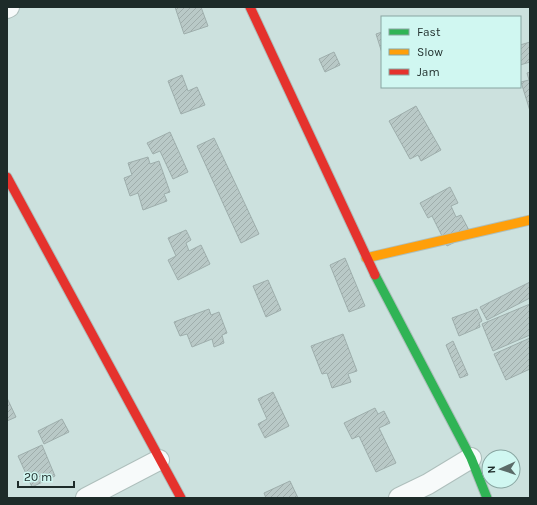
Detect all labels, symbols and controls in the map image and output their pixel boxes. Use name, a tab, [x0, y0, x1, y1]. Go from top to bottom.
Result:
legend	[381, 16, 521, 88]
text: Fast	[417, 25, 441, 39]
text: Slow	[417, 45, 443, 59]
text: Jam	[417, 65, 440, 79]
north arrow	[481, 449, 521, 489]
scale bar	[18, 463, 74, 489]
text: N	[485, 465, 498, 474]
text: 20 m	[24, 470, 52, 484]

